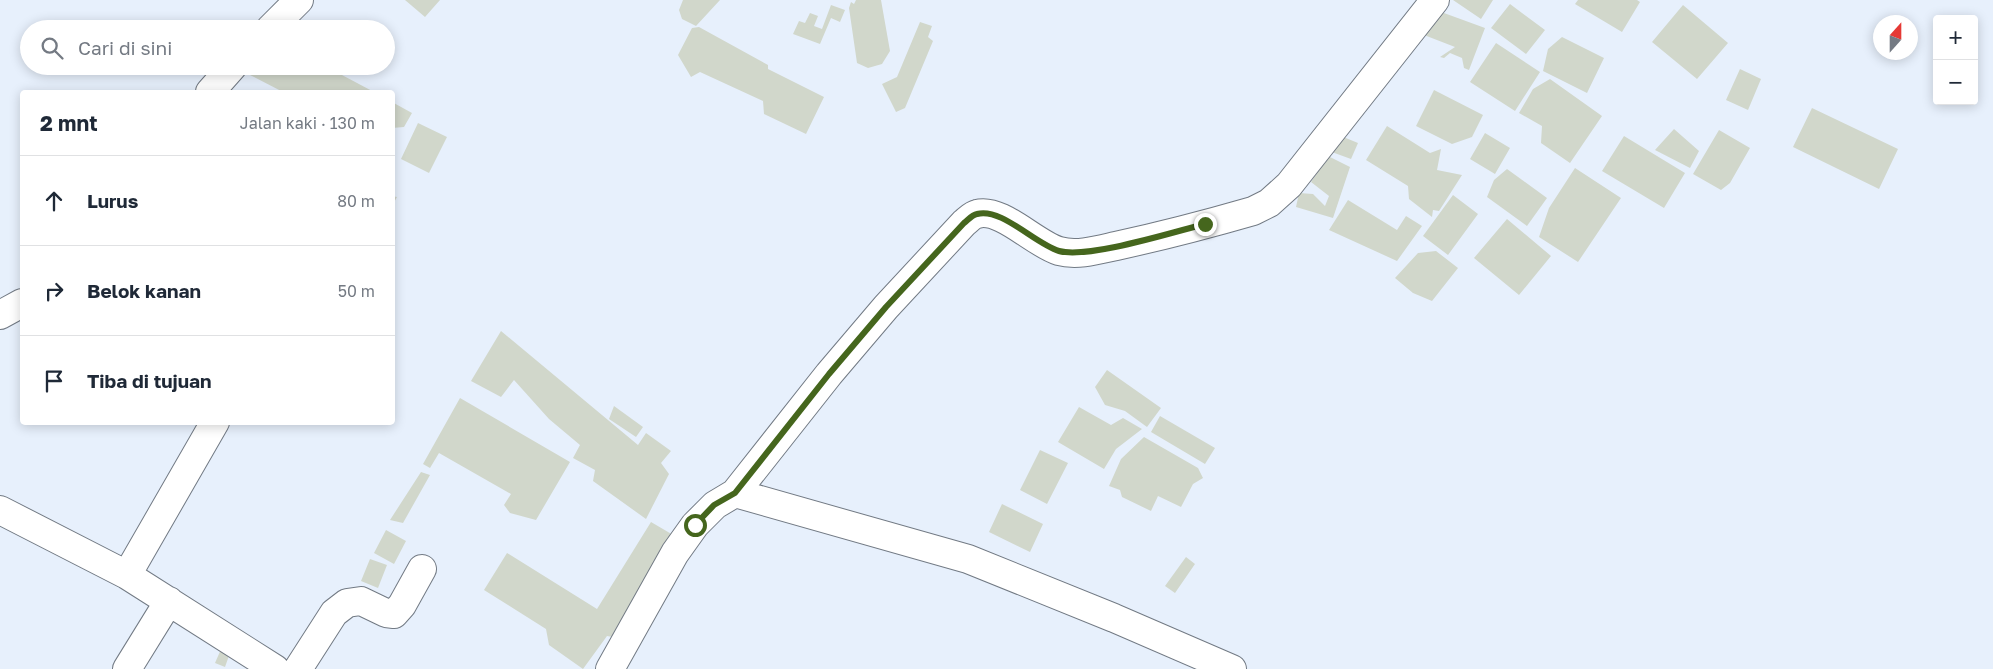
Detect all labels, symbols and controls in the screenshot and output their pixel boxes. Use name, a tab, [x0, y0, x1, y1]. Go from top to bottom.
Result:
north arrow	[1873, 15, 1918, 60]
map controls	[1933, 15, 1978, 105]
button: +	[1933, 15, 1978, 60]
search box	[20, 20, 395, 75]
icon: search	[38, 34, 66, 62]
text: Cari di sini	[78, 36, 172, 59]
button: −	[1933, 60, 1978, 105]
text: 2 mnt	[40, 110, 98, 136]
text: Jalan kaki · 130 m	[240, 113, 375, 133]
icon: ahead	[40, 187, 68, 215]
text: Lurus	[87, 189, 138, 212]
text: 80 m	[337, 191, 375, 211]
route end	[1194, 213, 1217, 236]
icon: right	[40, 277, 68, 305]
text: Belok kanan	[87, 279, 201, 302]
text: 50 m	[338, 281, 375, 301]
icon: arrive	[40, 367, 68, 395]
text: Tiba di tujuan	[87, 369, 212, 392]
route start	[684, 514, 707, 537]

